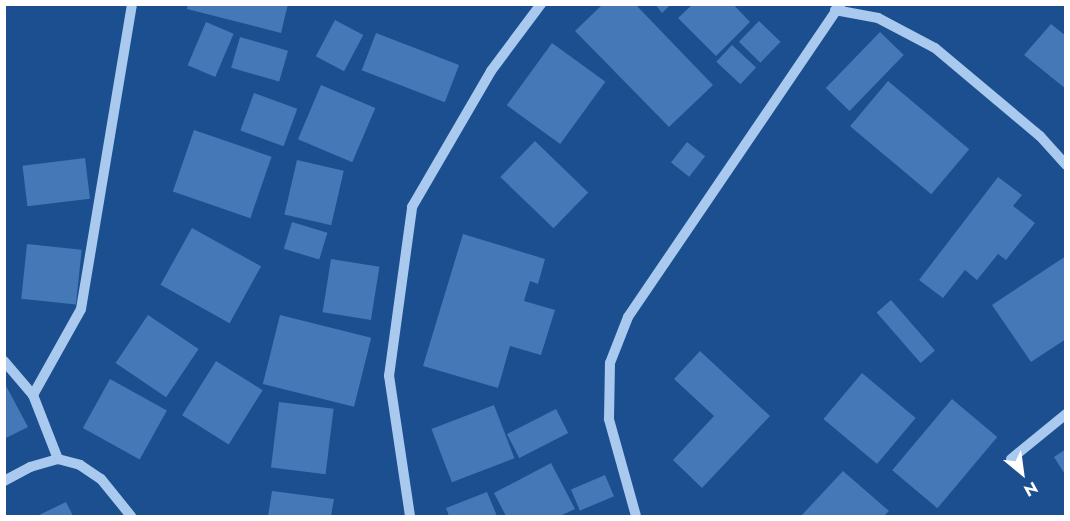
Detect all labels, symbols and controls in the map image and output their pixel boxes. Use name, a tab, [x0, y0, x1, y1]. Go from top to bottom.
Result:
north arrow	[992, 443, 1052, 503]
text: N	[1020, 476, 1042, 502]

